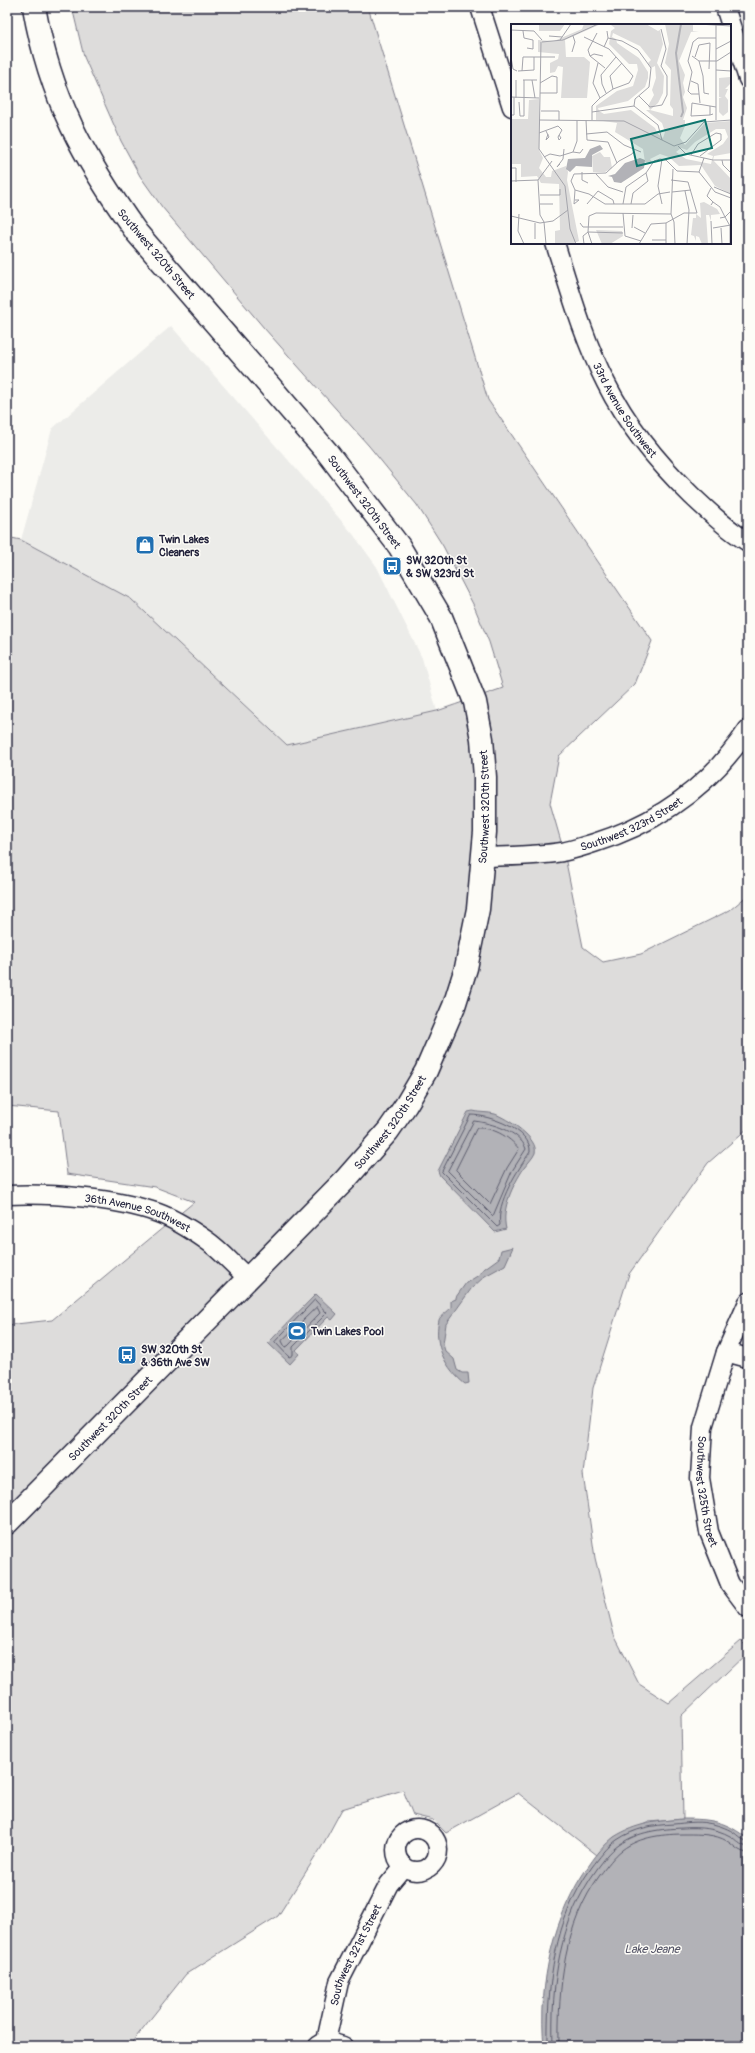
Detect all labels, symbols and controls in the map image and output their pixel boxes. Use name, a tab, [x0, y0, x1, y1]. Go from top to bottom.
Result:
inset map	[511, 24, 731, 244]
street label: Southwest 320th Street	[114, 206, 198, 302]
street label: 33rd Avenue Southwest	[591, 360, 660, 460]
street label: Southwest 320th Street	[325, 453, 404, 552]
place label: Twin Lakes Cleaners	[158, 533, 209, 559]
shop icon: Twin Lakes Cleaners	[134, 534, 156, 556]
place label: SW 320th St & SW 323rd St	[406, 554, 474, 580]
bus stop icon: SW 320th St & SW 323rd St	[381, 555, 403, 577]
street label: Southwest 320th Street	[476, 749, 492, 864]
street label: Southwest 323rd Street	[579, 794, 685, 853]
street label: Southwest 320th Street	[351, 1072, 429, 1172]
street label: 36th Avenue Southwest	[84, 1191, 193, 1235]
sports icon: Twin Lakes Pool	[286, 1320, 308, 1342]
place label: Twin Lakes Pool	[310, 1325, 384, 1338]
place label: SW 320th St & 36th Ave SW	[141, 1343, 210, 1369]
bus stop icon: SW 320th St & 36th Ave SW	[116, 1344, 138, 1366]
street label: Southwest 320th Street	[66, 1373, 155, 1463]
street label: Southwest 325th Street	[693, 1435, 721, 1549]
street label: Southwest 321st Street	[327, 1902, 384, 2007]
water label: Lake Jeane	[624, 1942, 681, 1957]

